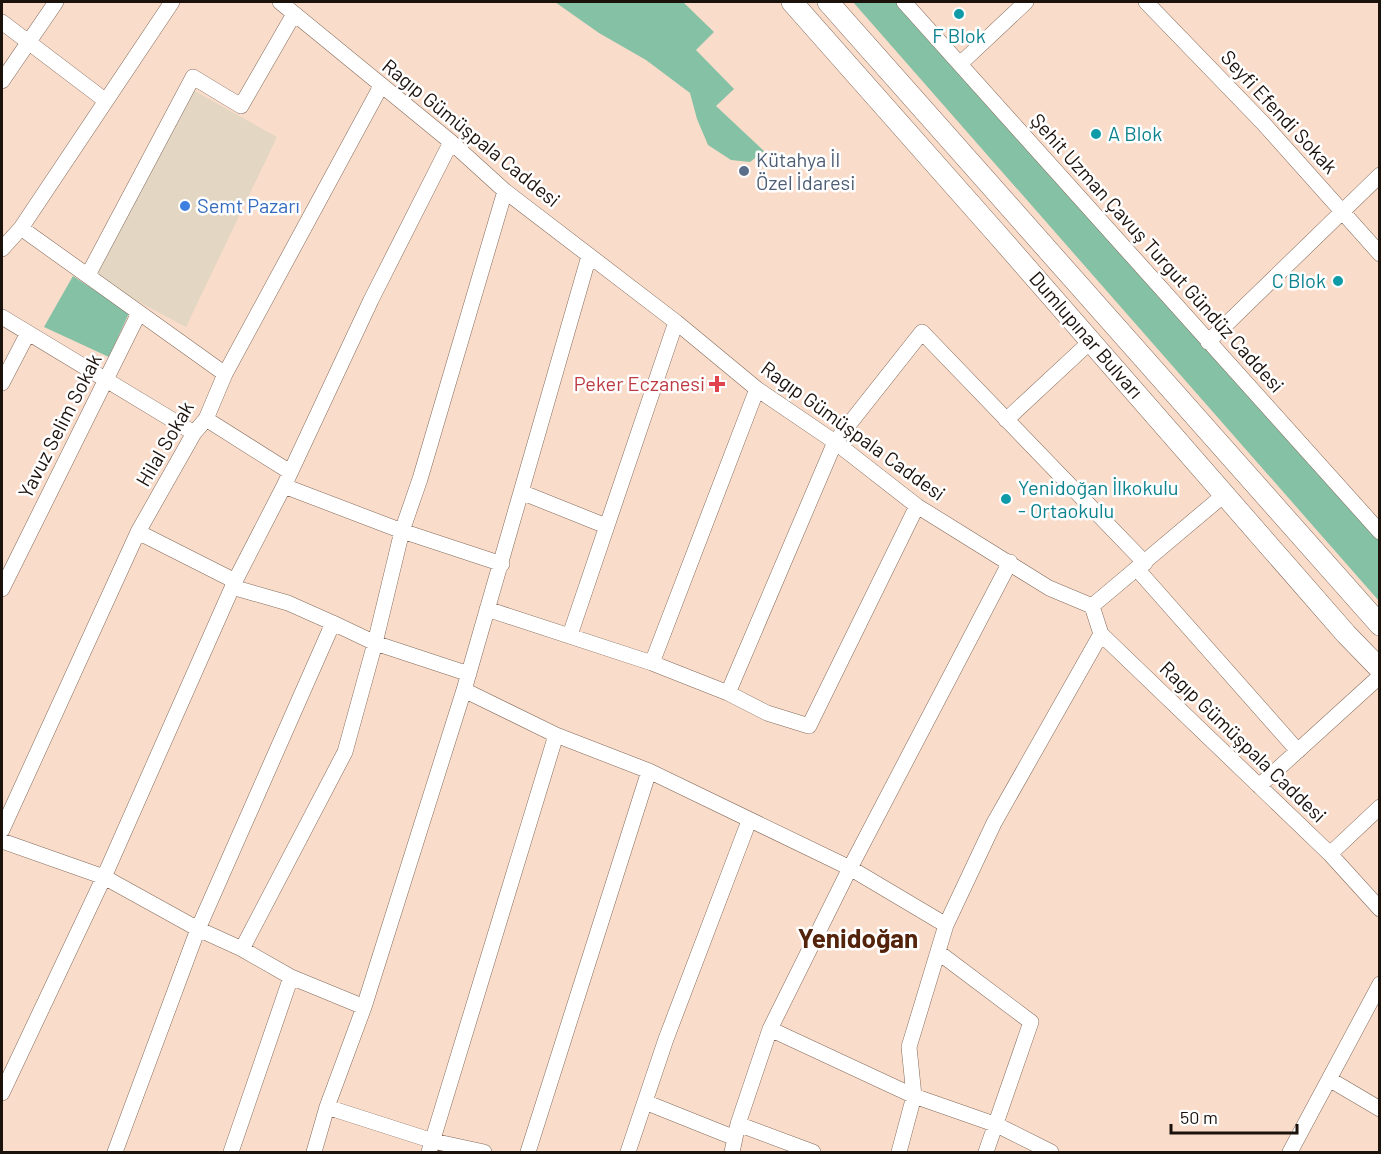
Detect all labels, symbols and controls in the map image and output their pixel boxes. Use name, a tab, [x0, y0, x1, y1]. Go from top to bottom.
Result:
marker: F Blok	[952, 7, 966, 21]
place label: F Blok	[932, 23, 986, 47]
street label: Seyfi Efendi Sokak	[1216, 45, 1343, 178]
street label: Ragıp Gümüşpala Caddesi	[378, 53, 565, 211]
street label: Şehit Uzman Çavuş Turgut Gündüz Caddesi	[1026, 108, 1290, 397]
place label: A Blok	[1108, 121, 1162, 145]
marker: A Blok	[1089, 127, 1103, 141]
place label: Kütahya İl Özel İdaresi	[756, 147, 855, 194]
marker: Kütahya İl Özel İdaresi	[737, 164, 751, 178]
place label: Semt Pazarı	[197, 193, 300, 217]
marker: Semt Pazarı	[178, 199, 192, 213]
street label: Dumlupınar Bulvarı	[1025, 266, 1149, 403]
place label: C Blok	[1272, 268, 1326, 292]
marker: C Blok	[1331, 274, 1345, 288]
street label: Yavuz Selim Sokak	[12, 349, 106, 502]
street label: Ragıp Gümüşpala Caddesi	[757, 355, 950, 505]
place label: Peker Eczanesi	[574, 371, 705, 395]
marker: Peker Eczanesi	[710, 377, 724, 391]
street label: Hilal Sokak	[130, 397, 198, 490]
place label: Yenidoğan İlkokulu - Ortaokulu	[1018, 475, 1179, 522]
marker: Yenidoğan İlkokulu - Ortaokulu	[999, 492, 1013, 506]
street label: Ragıp Gümüşpala Caddesi	[1156, 656, 1332, 827]
district label: Yenidoğan	[798, 922, 918, 953]
scale bar	[1171, 1097, 1297, 1135]
text: 50 m	[1180, 1106, 1218, 1128]

